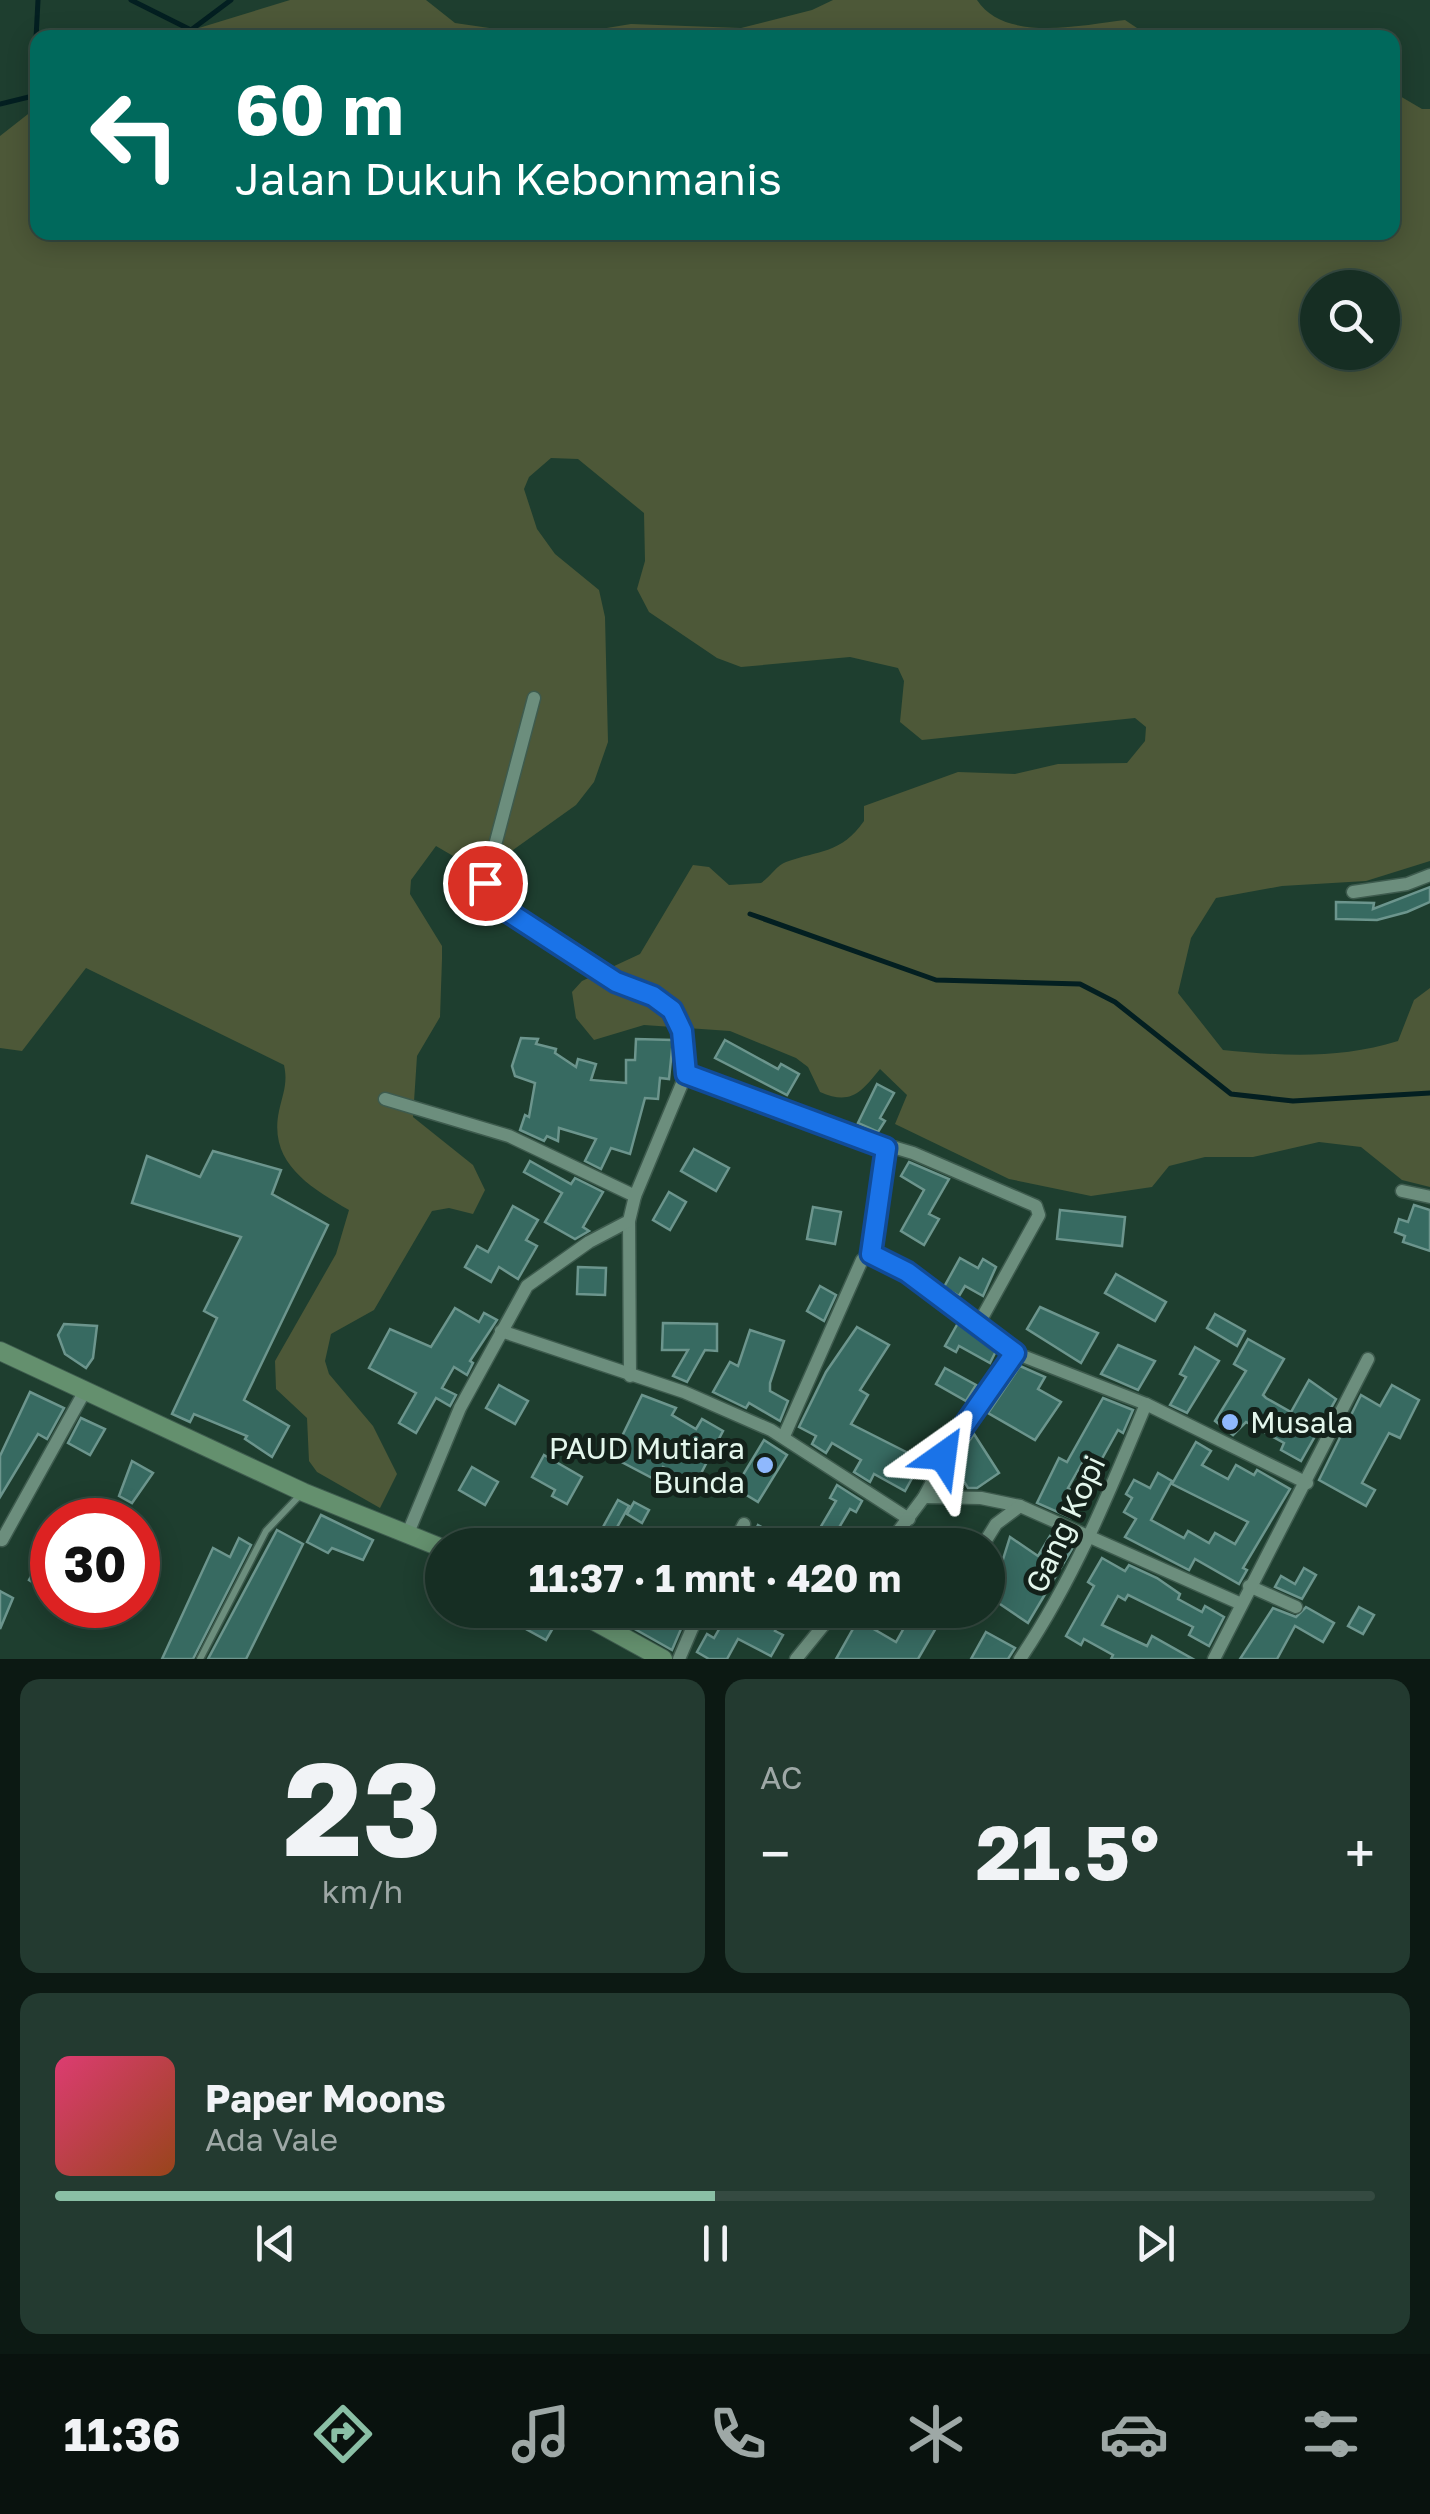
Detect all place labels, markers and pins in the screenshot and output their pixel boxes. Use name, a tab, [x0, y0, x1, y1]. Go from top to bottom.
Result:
pin	[443, 841, 528, 926]
place label: Musala	[1250, 1404, 1353, 1440]
marker: Musala	[1219, 1411, 1241, 1433]
place label: PAUD Mutiara Bunda	[549, 1430, 745, 1500]
marker: PAUD Mutiara Bunda	[754, 1454, 776, 1476]

